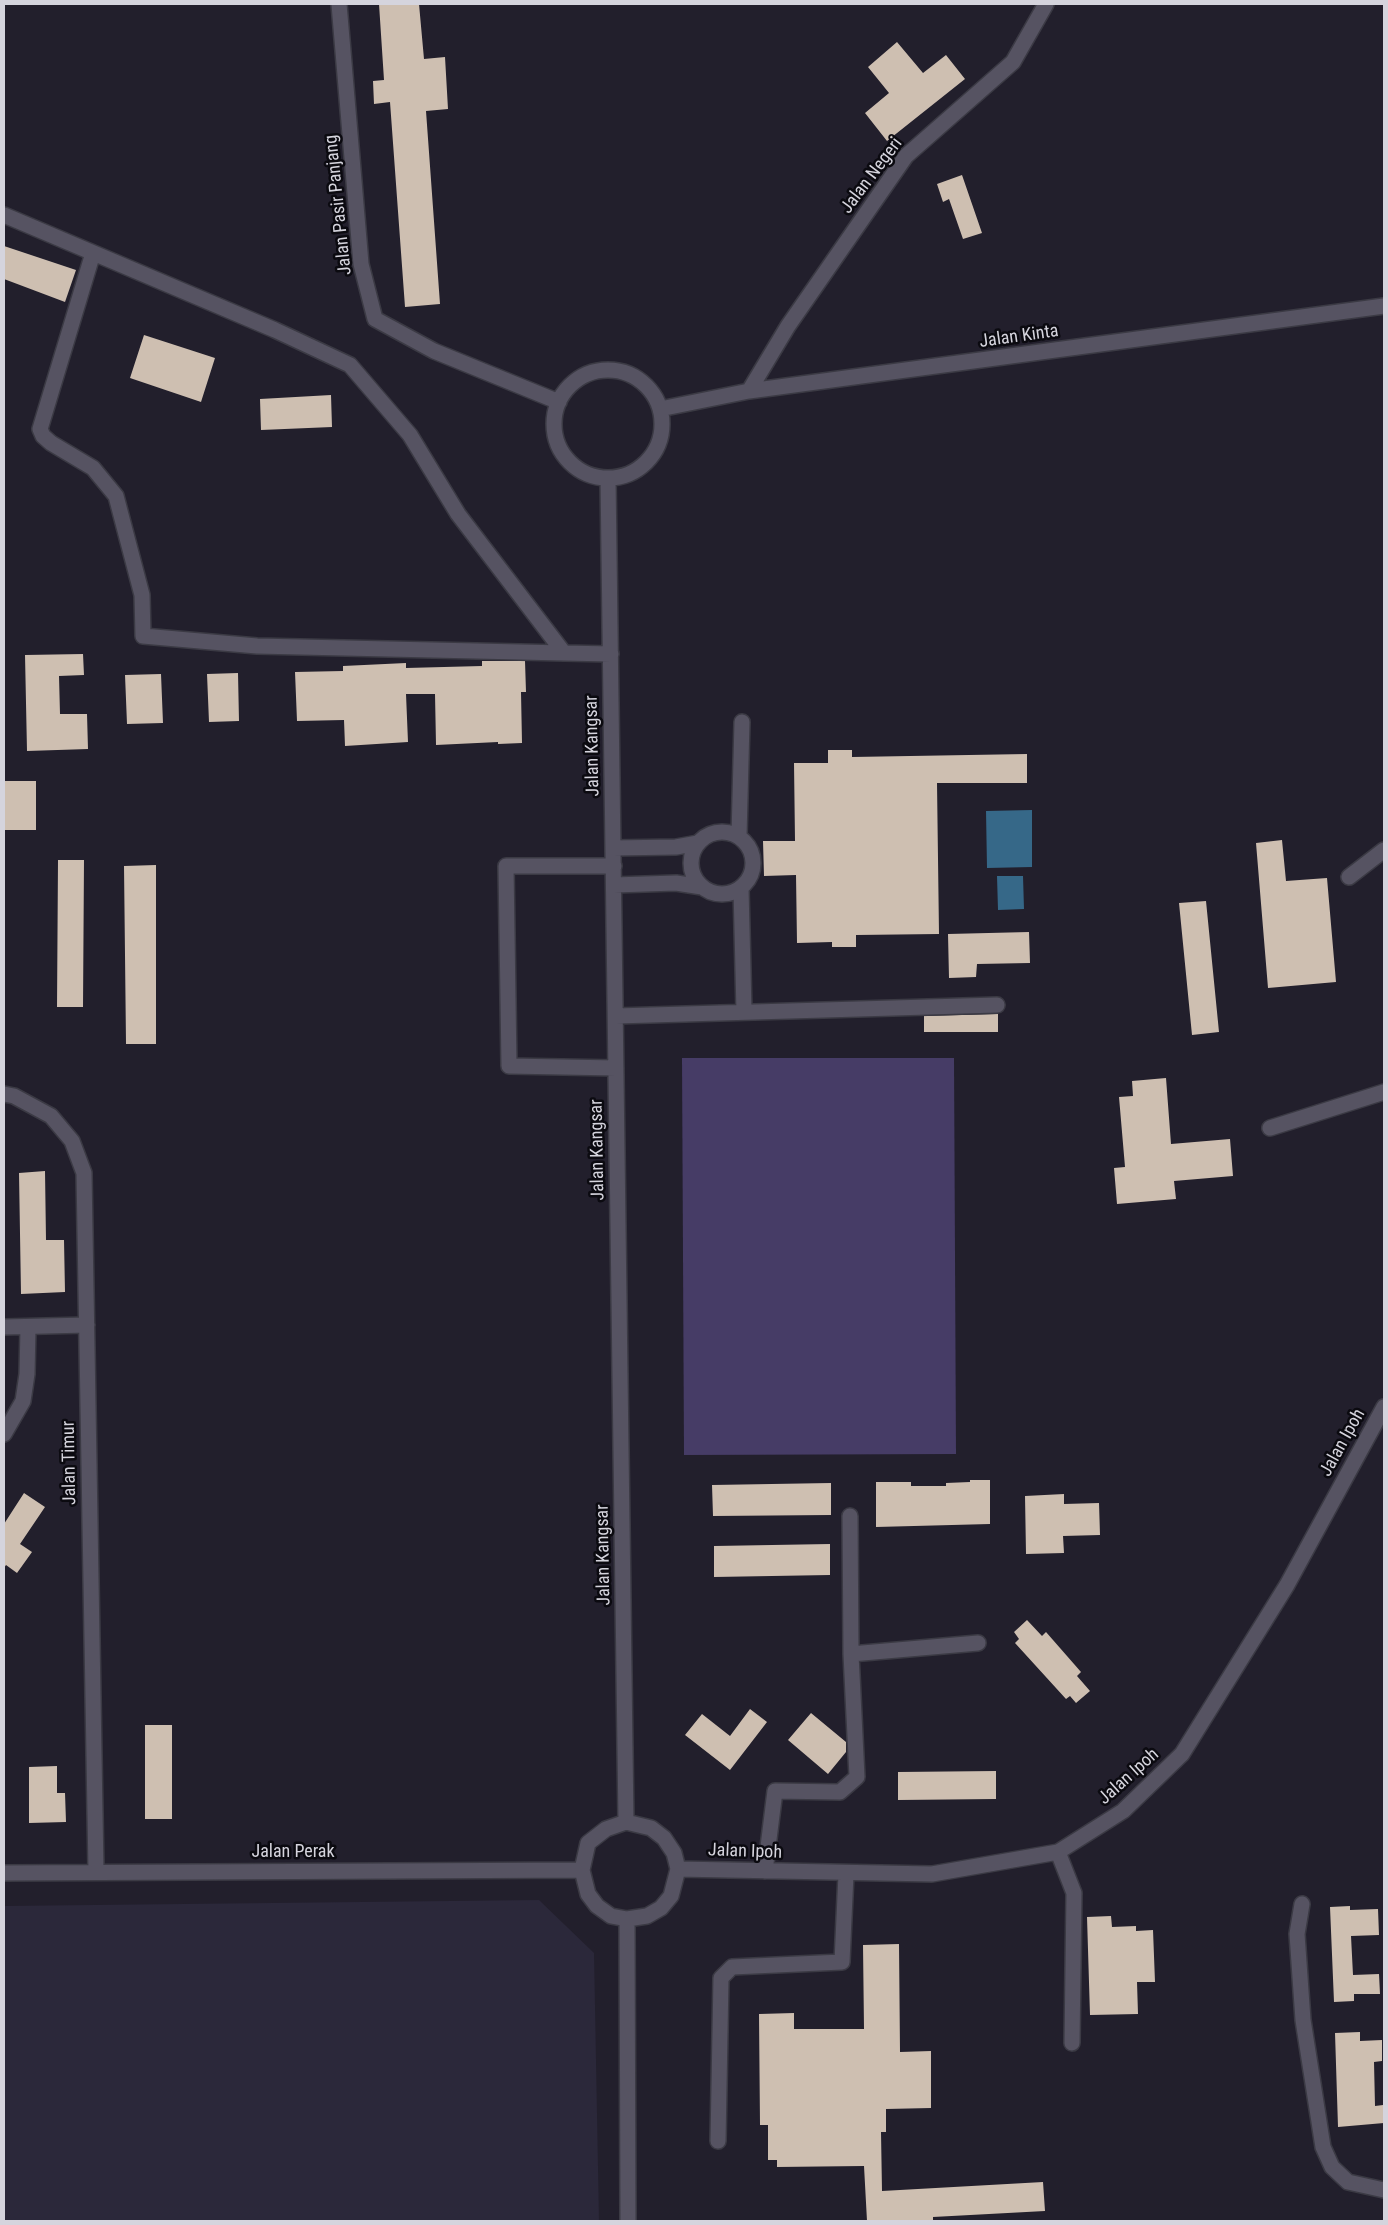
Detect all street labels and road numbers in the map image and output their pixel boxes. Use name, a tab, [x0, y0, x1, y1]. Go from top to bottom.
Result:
street label: Jalan Pasir Panjang	[321, 134, 357, 276]
street label: Jalan Negeri	[836, 134, 908, 218]
street label: Jalan Kinta	[978, 321, 1060, 353]
street label: Jalan Kangsar	[581, 695, 605, 797]
street label: Jalan Kangsar	[586, 1099, 610, 1201]
street label: Jalan Ipoh	[1316, 1405, 1370, 1481]
street label: Jalan Timur	[58, 1421, 82, 1505]
street label: Jalan Kangsar	[592, 1504, 616, 1606]
street label: Jalan Ipoh	[1094, 1744, 1164, 1810]
street label: Jalan Ipoh	[708, 1840, 782, 1864]
street label: Jalan Perak	[251, 1841, 335, 1863]

